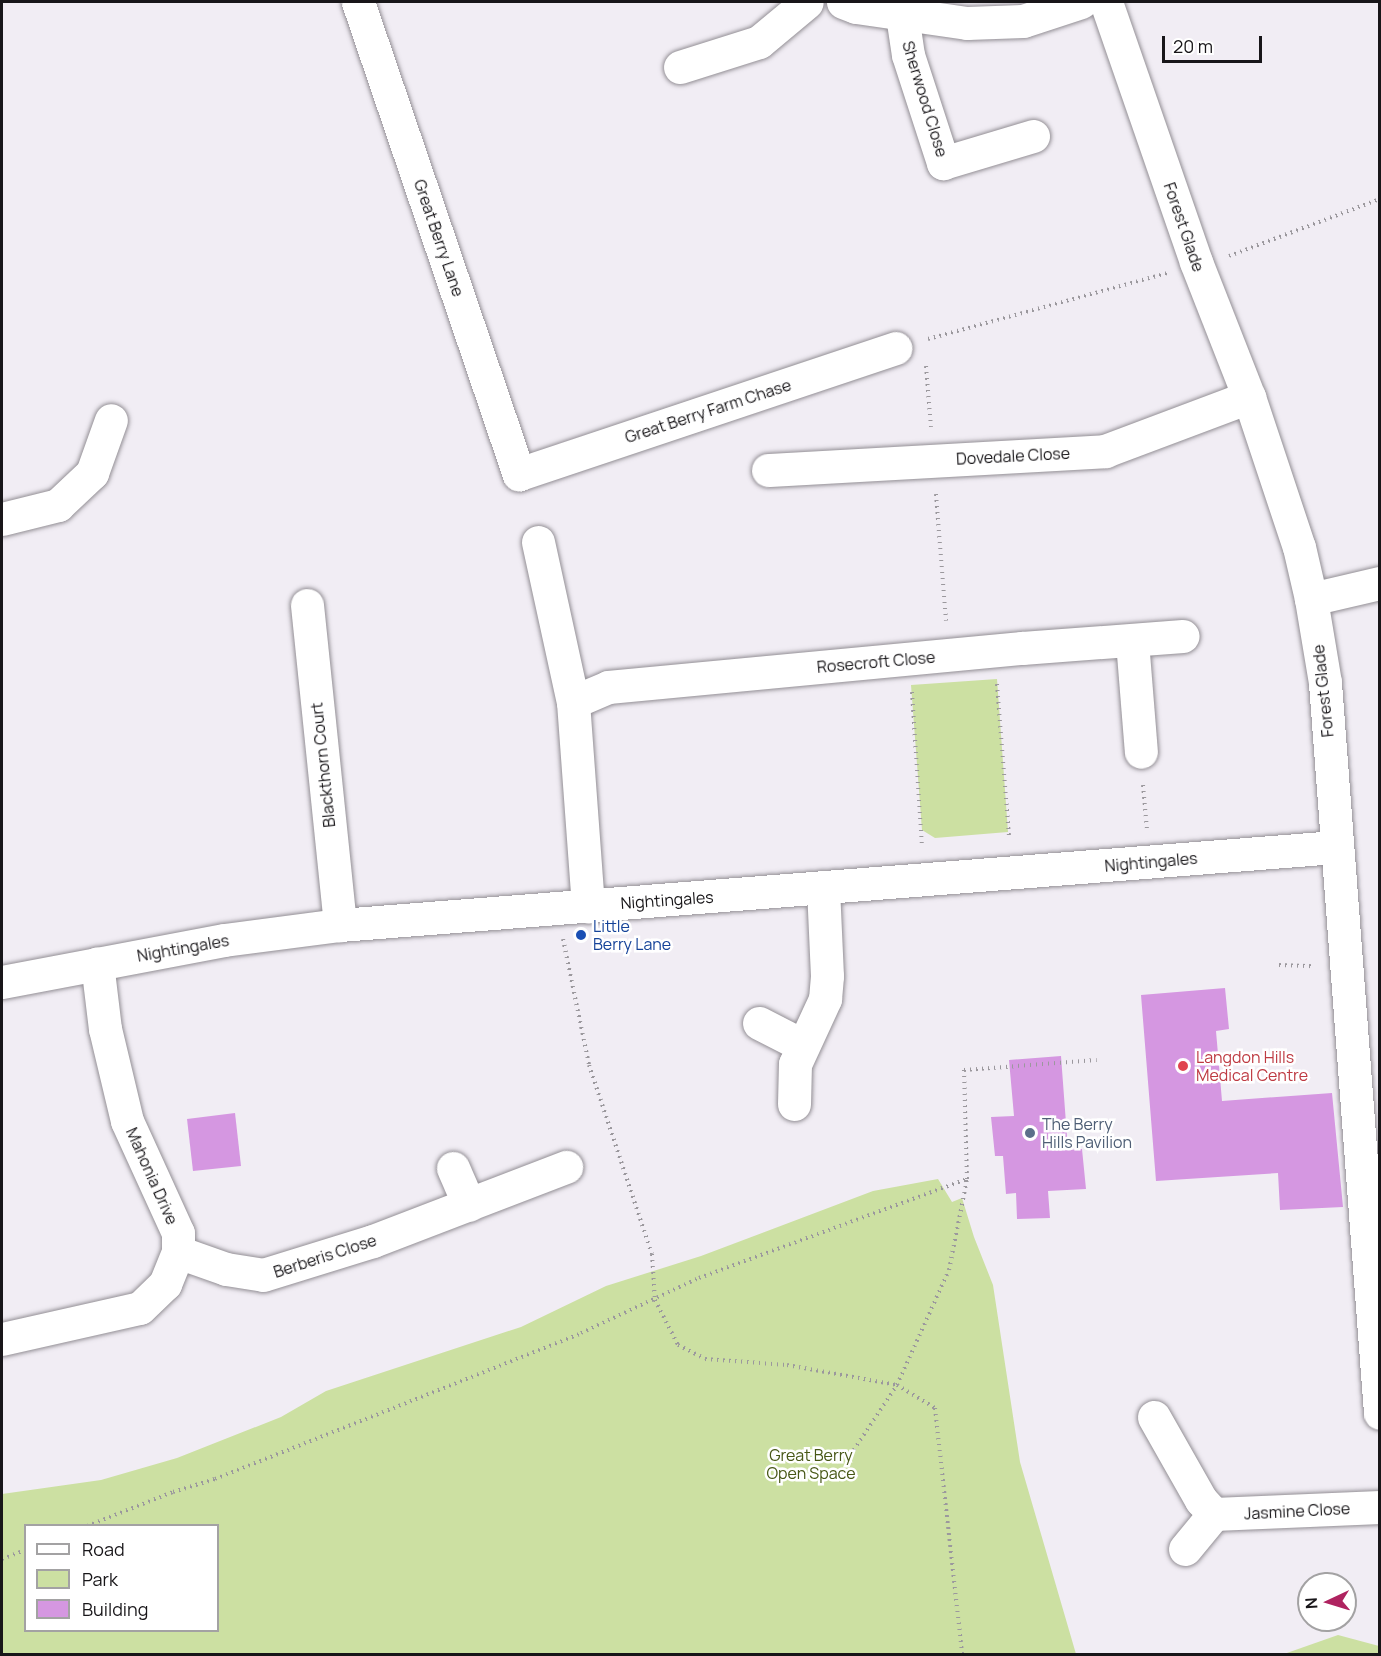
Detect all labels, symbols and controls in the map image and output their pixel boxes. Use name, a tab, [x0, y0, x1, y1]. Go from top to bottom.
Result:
scale bar	[1165, 24, 1266, 62]
text: 20 m	[1173, 34, 1213, 58]
street label: Sherwood Close	[898, 39, 952, 159]
street label: Great Berry Lane	[410, 177, 468, 299]
street label: Forest Glade	[1160, 180, 1208, 274]
street label: Great Berry Farm Chase	[623, 375, 793, 447]
street label: Dovedale Close	[956, 443, 1070, 469]
street label: Forest Glade	[1309, 644, 1337, 738]
street label: Rosecroft Close	[816, 647, 936, 677]
street label: Blackthorn Court	[307, 702, 339, 828]
street label: Nightingales	[1104, 848, 1198, 876]
street label: Nightingales	[620, 887, 714, 913]
place label: Little Berry Lane	[593, 916, 671, 954]
marker: Little Berry Lane	[574, 928, 588, 942]
street label: Nightingales	[135, 930, 231, 966]
place label: Langdon Hills Medical Centre	[1196, 1047, 1308, 1085]
marker: Langdon Hills Medical Centre	[1174, 1057, 1192, 1075]
place label: The Berry Hills Pavilion	[1042, 1114, 1132, 1152]
street label: Mahonia Drive	[122, 1125, 182, 1227]
marker: The Berry Hills Pavilion	[1023, 1126, 1037, 1140]
street label: Berberis Close	[271, 1230, 379, 1282]
park label: Great Berry Open Space	[766, 1445, 856, 1483]
street label: Jasmine Close	[1243, 1499, 1351, 1523]
legend	[24, 1524, 219, 1632]
text: Road	[82, 1537, 125, 1561]
text: Park	[82, 1567, 118, 1591]
north arrow	[1297, 1572, 1357, 1632]
text: Building	[82, 1597, 148, 1621]
text: N	[1300, 1597, 1322, 1610]

